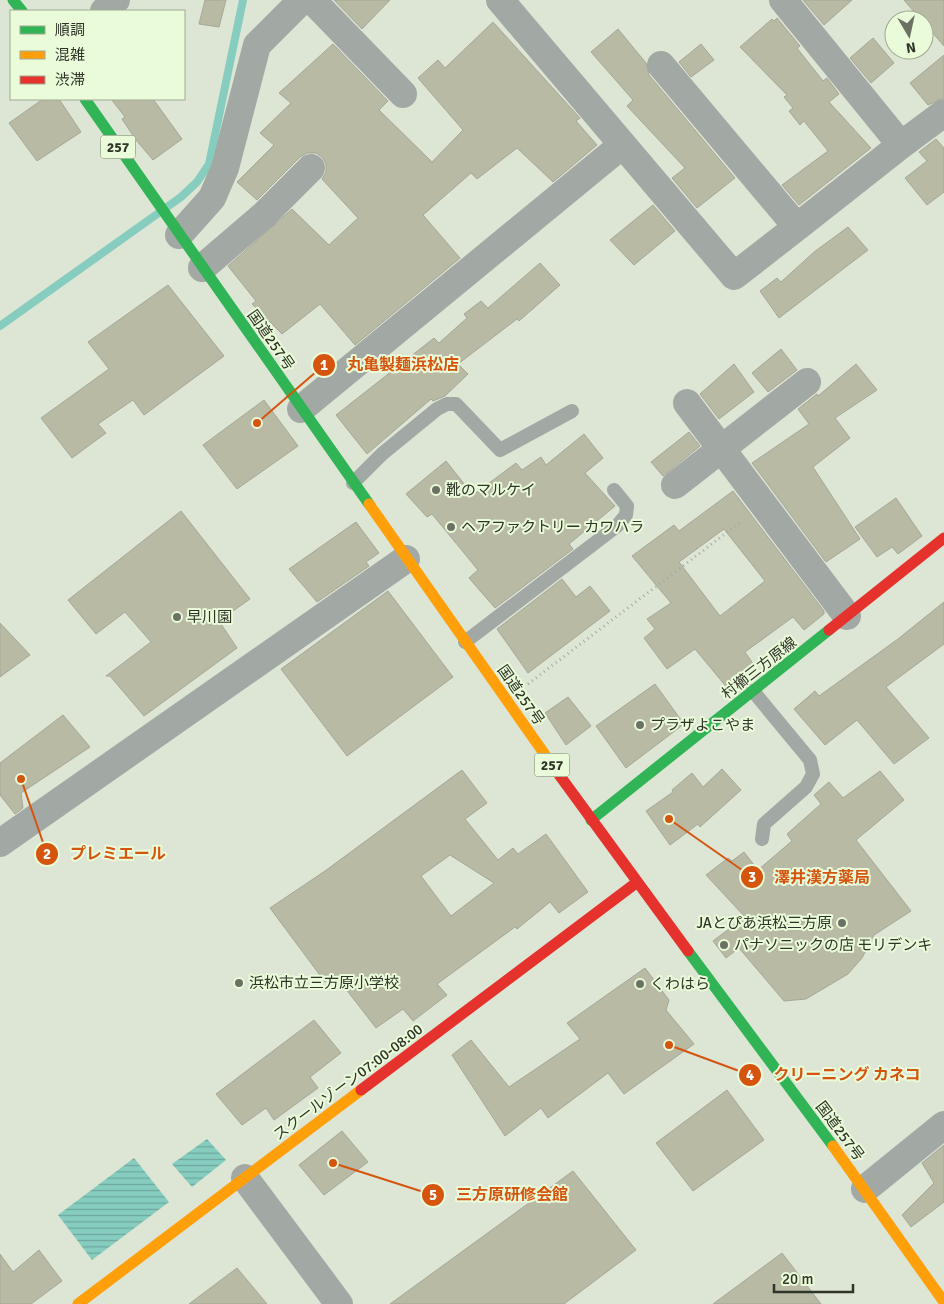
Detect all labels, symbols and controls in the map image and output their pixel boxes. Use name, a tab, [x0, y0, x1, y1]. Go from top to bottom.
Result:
legend	[10, 10, 185, 100]
north arrow	[884, 10, 934, 60]
text: 順調	[55, 21, 85, 39]
text: N	[905, 38, 917, 57]
text: 混雑	[55, 46, 85, 64]
text: 渋滞	[55, 71, 85, 89]
road number: 257	[100, 136, 136, 158]
street label: 国道257号	[244, 306, 298, 374]
callout: 丸亀製麺浜松店	[312, 349, 469, 380]
text: 丸亀製麺浜松店	[347, 355, 459, 375]
text: 1	[320, 356, 328, 374]
place label: 靴のマルケイ	[446, 481, 536, 499]
marker: 靴のマルケイ	[430, 484, 442, 496]
place label: ヘアファクトリー カワハラ	[461, 518, 644, 536]
marker: ヘアファクトリー カワハラ	[445, 521, 457, 533]
place label: 早川園	[187, 608, 232, 626]
marker: 早川園	[171, 611, 183, 623]
street label: 村櫛三方原線	[718, 633, 800, 703]
street label: 国道257号	[494, 661, 548, 729]
place label: プラザよこやま	[650, 716, 755, 734]
marker: プラザよこやま	[634, 719, 646, 731]
road number: 257	[534, 754, 570, 776]
callout: プレミエール	[35, 838, 176, 869]
text: プレミエール	[70, 844, 166, 864]
text: 2	[43, 845, 51, 863]
callout: 澤井漢方薬局	[739, 862, 880, 893]
text: 3	[748, 868, 756, 886]
text: 澤井漢方薬局	[774, 868, 870, 888]
place label: JAとぴあ浜松三方原	[696, 914, 832, 932]
marker: JAとぴあ浜松三方原	[836, 917, 848, 929]
place label: パナソニックの店 モリデンキ	[734, 936, 932, 954]
marker: パナソニックの店 モリデンキ	[718, 939, 730, 951]
place label: 浜松市立三方原小学校	[249, 974, 399, 992]
place label: くわはら	[650, 975, 710, 993]
marker: 浜松市立三方原小学校	[233, 977, 245, 989]
marker: くわはら	[634, 978, 646, 990]
street label: スクールゾーン07:00-08:00	[270, 1020, 426, 1144]
callout: クリーニング カネコ	[738, 1059, 930, 1090]
text: クリーニング カネコ	[773, 1065, 921, 1085]
text: 4	[746, 1066, 754, 1084]
street label: 国道257号	[812, 1098, 868, 1164]
callout: 三方原研修会館	[421, 1179, 578, 1210]
text: 三方原研修会館	[456, 1185, 568, 1205]
text: 5	[429, 1186, 437, 1204]
scale bar	[774, 1262, 853, 1294]
text: 20 m	[782, 1270, 813, 1288]

